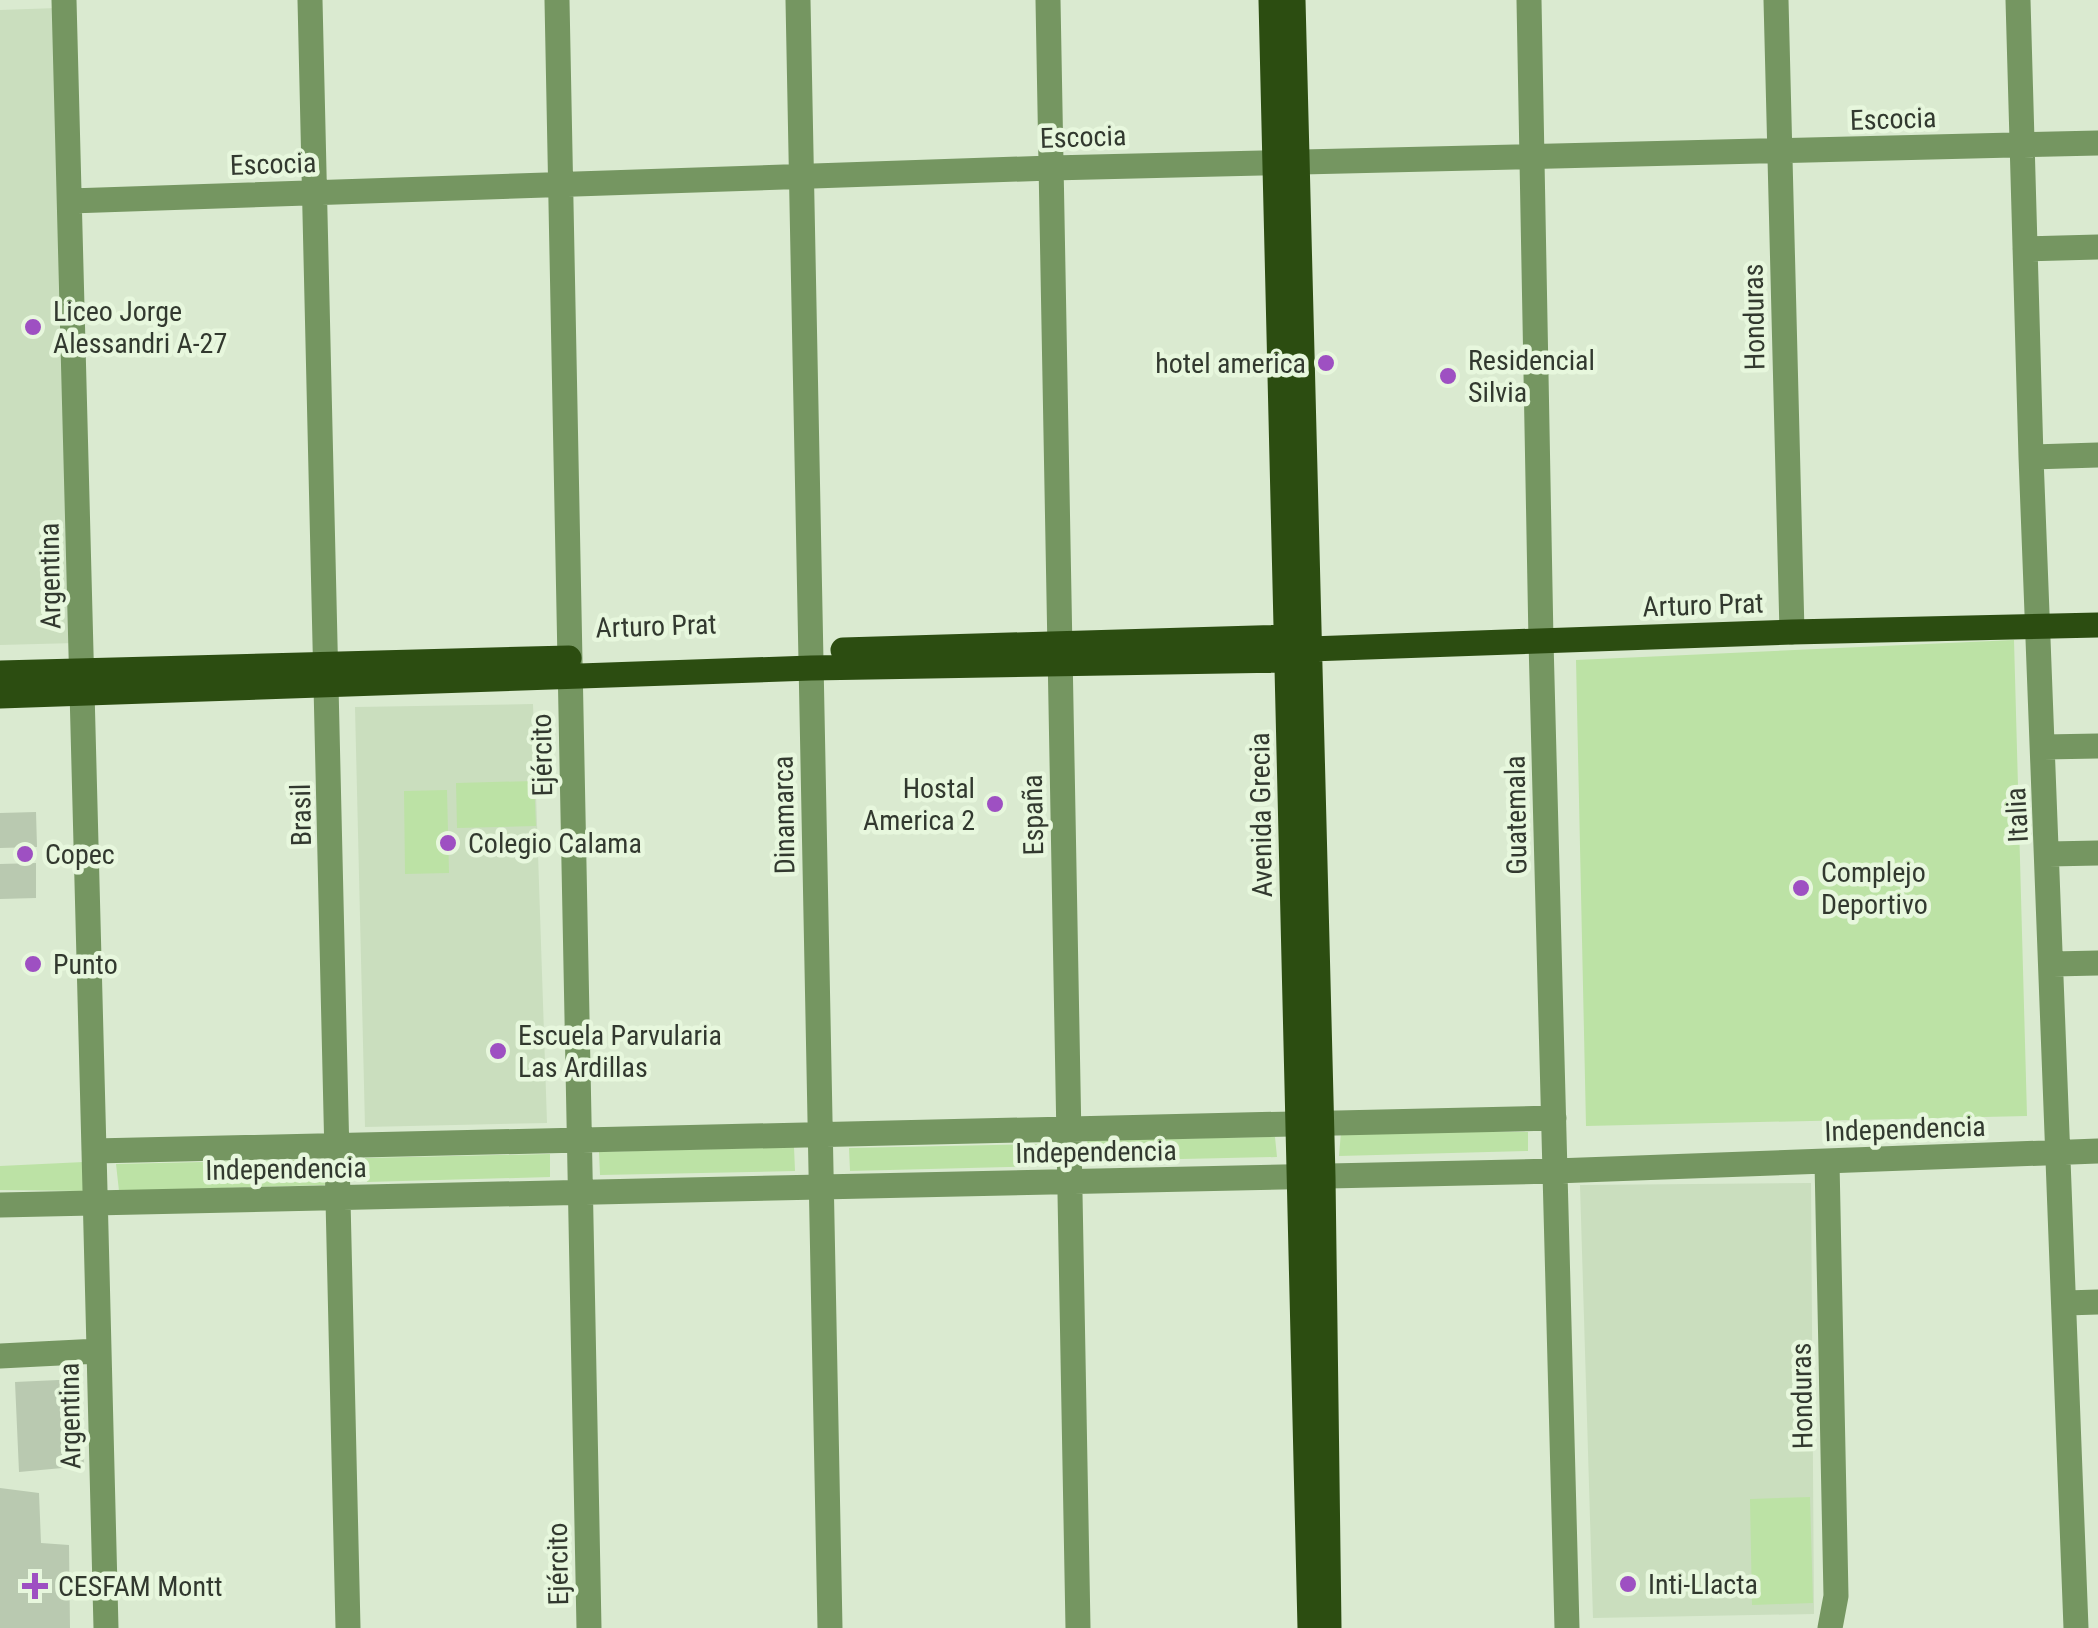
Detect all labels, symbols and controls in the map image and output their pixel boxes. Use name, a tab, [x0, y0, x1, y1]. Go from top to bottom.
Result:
street label: Escocia	[1849, 101, 1937, 137]
street label: Escocia	[1039, 119, 1127, 155]
street label: Escocia	[229, 146, 317, 182]
street label: Honduras	[1737, 263, 1771, 371]
place label: Liceo Jorge Alessandri A-27	[53, 295, 227, 360]
marker: Liceo Jorge Alessandri A-27	[22, 316, 44, 338]
place label: Residencial Silvia	[1468, 344, 1595, 409]
place label: hotel america	[1155, 347, 1306, 380]
marker: hotel america	[1315, 352, 1337, 374]
marker: Residencial Silvia	[1437, 365, 1459, 387]
street label: Argentina	[33, 522, 67, 630]
street label: Arturo Prat	[1642, 586, 1764, 624]
street label: Arturo Prat	[595, 607, 717, 645]
street label: Ejército	[525, 713, 559, 797]
street label: Avenida Grecia	[1243, 732, 1279, 898]
street label: Dinamarca	[766, 755, 802, 875]
street label: Guatemala	[1498, 755, 1534, 875]
place label: Hostal America 2	[863, 772, 975, 837]
street label: España	[1016, 774, 1050, 856]
street label: Brasil	[284, 784, 318, 846]
street label: Italia	[1999, 787, 2035, 843]
marker: Hostal America 2	[984, 793, 1006, 815]
place label: Colegio Calama	[468, 827, 642, 860]
marker: Colegio Calama	[437, 832, 459, 854]
place label: Copec	[45, 838, 115, 871]
marker: Copec	[14, 843, 36, 865]
place label: Complejo Deportivo	[1821, 856, 1928, 921]
marker: Complejo Deportivo	[1790, 877, 1812, 899]
place label: Punto	[53, 948, 118, 981]
marker: Punto	[22, 953, 44, 975]
place label: Escuela Parvularia Las Ardillas	[518, 1019, 722, 1084]
marker: Escuela Parvularia Las Ardillas	[487, 1040, 509, 1062]
street label: Independencia	[1824, 1110, 1986, 1148]
street label: Independencia	[1015, 1134, 1177, 1170]
street label: Independencia	[205, 1151, 367, 1187]
street label: Honduras	[1785, 1342, 1819, 1450]
street label: Argentina	[53, 1362, 87, 1470]
street label: Ejército	[541, 1522, 575, 1606]
place label: Inti-Llacta	[1648, 1568, 1758, 1601]
place label: CESFAM Montt	[58, 1570, 223, 1603]
marker: CESFAM Montt	[22, 1573, 48, 1599]
marker: Inti-Llacta	[1617, 1573, 1639, 1595]

